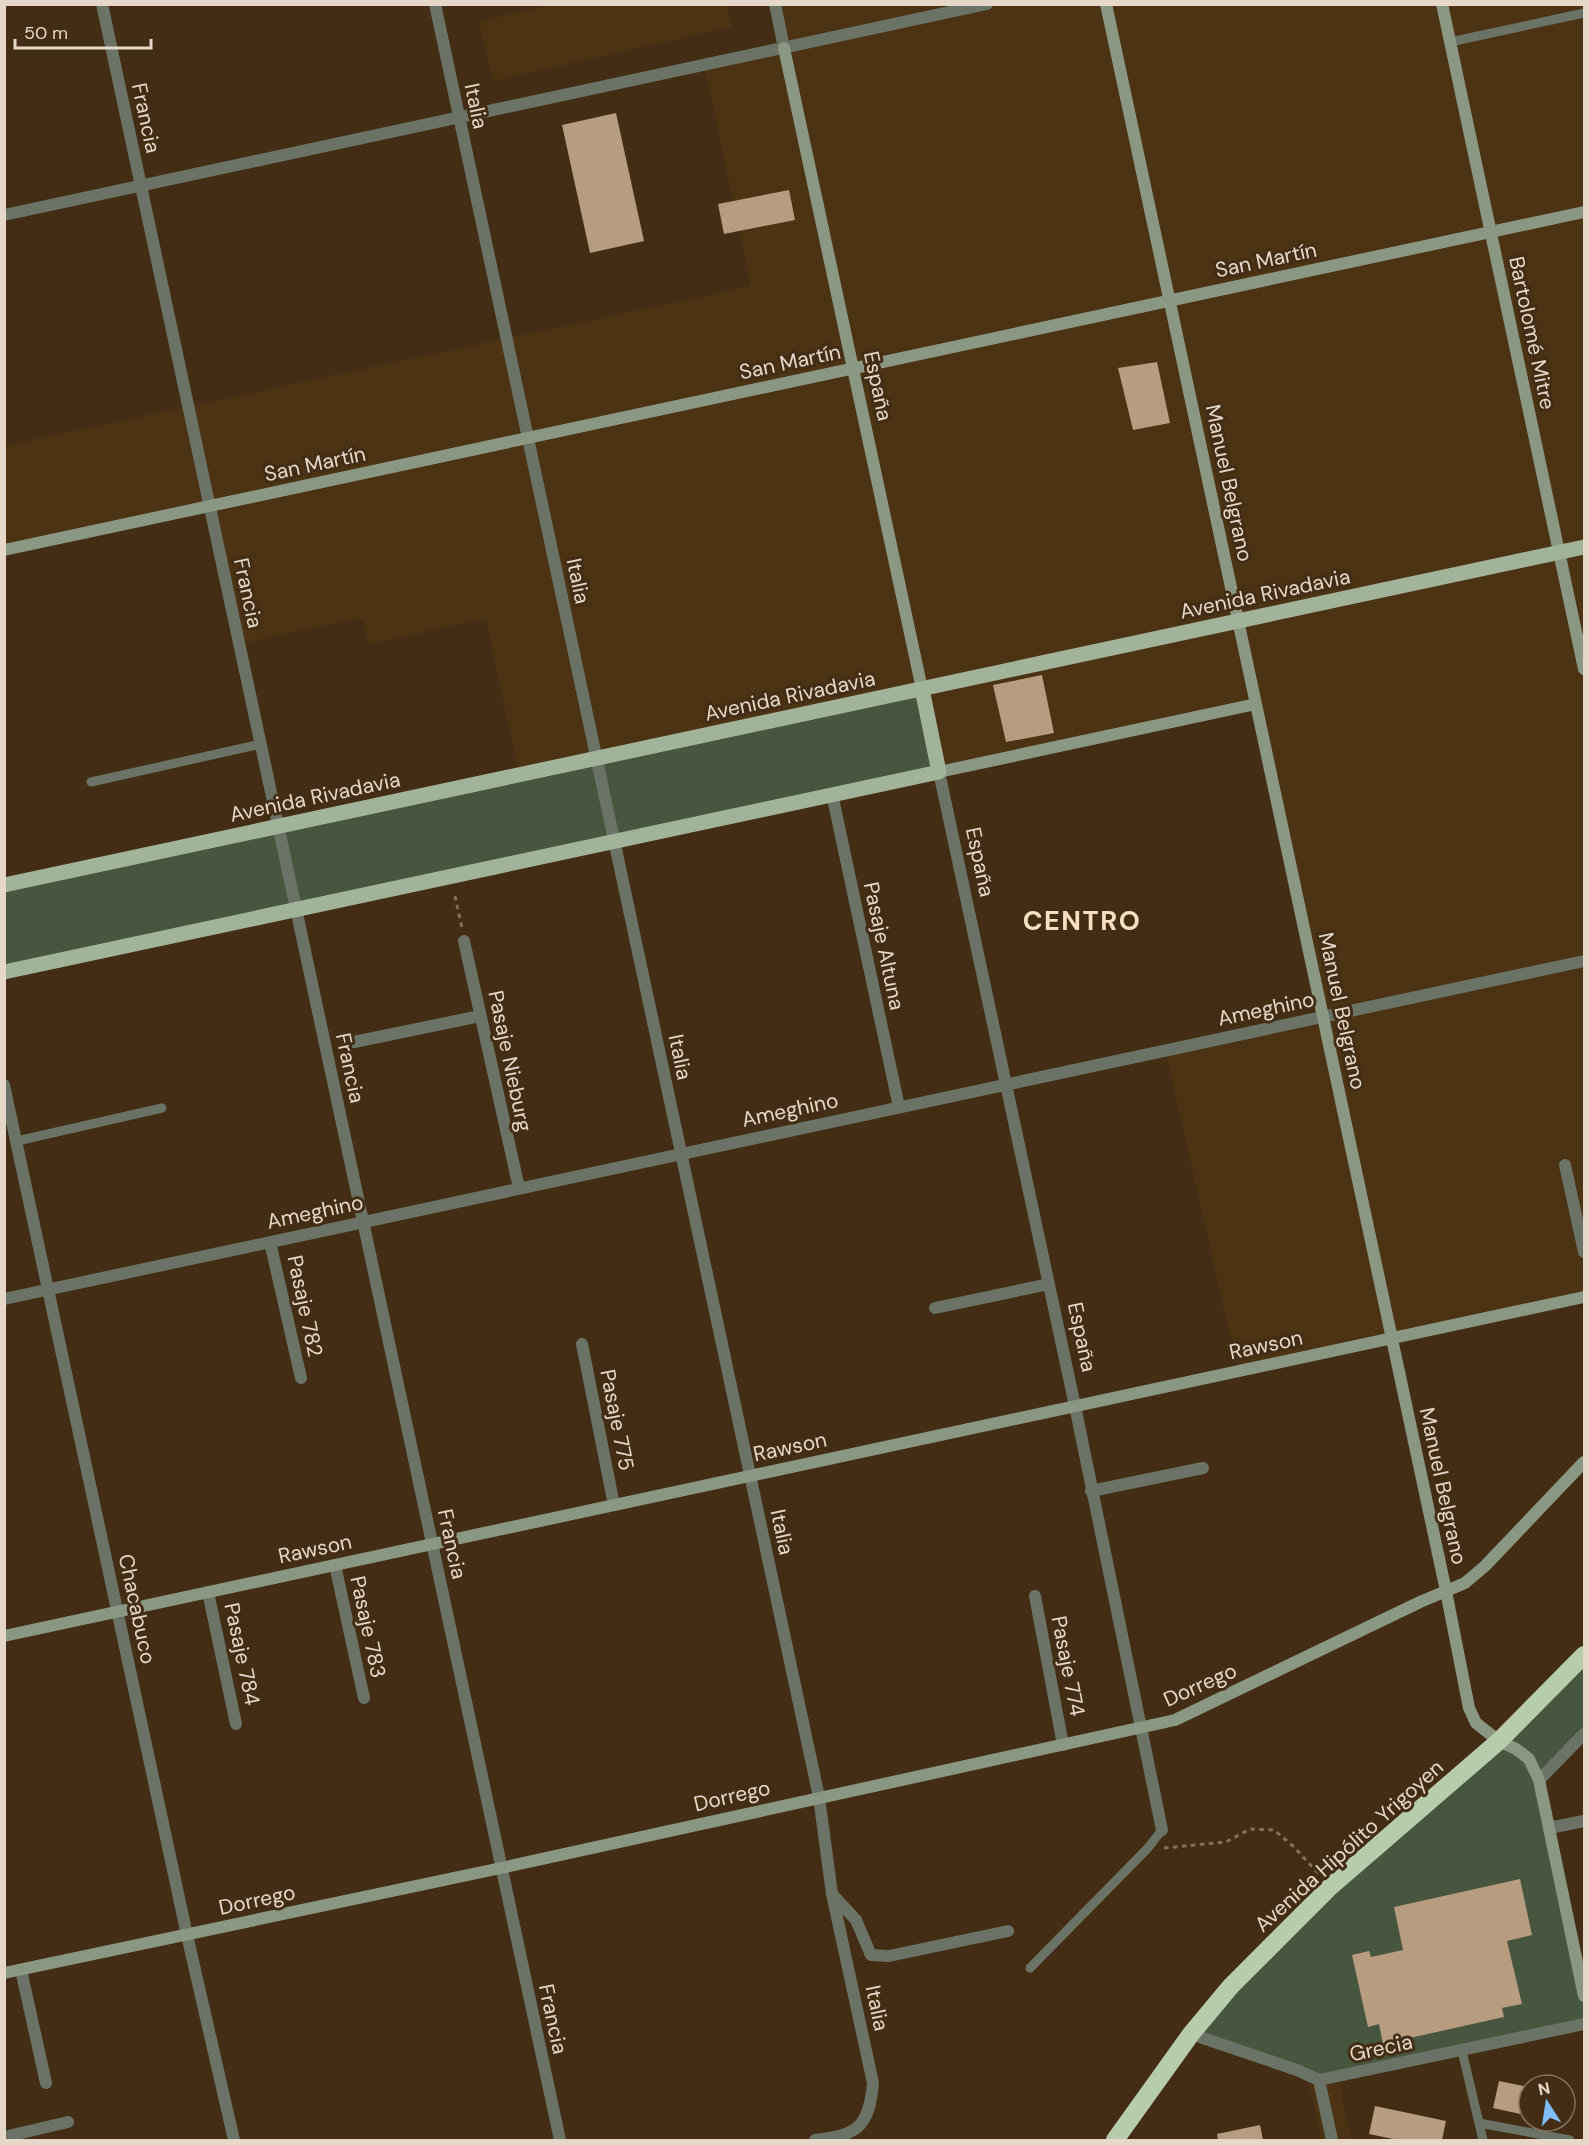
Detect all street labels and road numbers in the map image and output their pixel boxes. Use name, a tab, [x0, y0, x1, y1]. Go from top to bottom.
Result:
street label: Francia	[125, 80, 167, 156]
street label: Italia	[458, 81, 494, 131]
street label: San Martín	[1213, 236, 1319, 284]
street label: Bartolomé Mitre	[1502, 254, 1562, 412]
street label: San Martín	[737, 338, 843, 386]
street label: España	[857, 349, 899, 423]
street label: Manuel Belgrano	[1199, 402, 1259, 564]
street label: San Martín	[262, 440, 368, 488]
street label: Francia	[227, 555, 269, 631]
street label: Italia	[560, 556, 596, 606]
street label: Avenida Rivadavia	[1177, 562, 1353, 626]
street label: Avenida Rivadavia	[702, 664, 878, 728]
street label: Avenida Rivadavia	[227, 765, 403, 829]
street label: España	[959, 825, 1001, 899]
street label: Pasaje Altuna	[857, 879, 911, 1013]
street label: Manuel Belgrano	[1312, 930, 1372, 1092]
street label: Ameghino	[1215, 985, 1317, 1033]
street label: Pasaje Nieburg	[481, 988, 539, 1134]
street label: Francia	[329, 1030, 371, 1106]
street label: Italia	[662, 1032, 698, 1082]
street label: Ameghino	[739, 1086, 841, 1134]
street label: Ameghino	[264, 1188, 366, 1236]
street label: Pasaje 782	[281, 1253, 329, 1359]
street label: España	[1061, 1300, 1103, 1374]
street label: Rawson	[1227, 1324, 1305, 1366]
street label: Pasaje 775	[593, 1367, 641, 1473]
street label: Manuel Belgrano	[1413, 1405, 1473, 1567]
street label: Rawson	[751, 1426, 829, 1468]
street label: Francia	[431, 1506, 473, 1582]
street label: Italia	[764, 1507, 800, 1557]
street label: Rawson	[276, 1528, 354, 1570]
street label: Chacabuco	[112, 1551, 162, 1667]
street label: Pasaje 783	[344, 1573, 392, 1681]
street label: Pasaje 784	[217, 1600, 267, 1708]
street label: Pasaje 774	[1045, 1613, 1091, 1719]
street label: Dorrego	[1159, 1656, 1241, 1714]
street label: Avenida Hipólito Yrigoyen	[1249, 1754, 1449, 1938]
street label: Dorrego	[691, 1774, 773, 1818]
street label: Dorrego	[216, 1878, 298, 1922]
street label: Francia	[532, 1981, 574, 2057]
street label: Italia	[859, 1983, 895, 2033]
street label: Grecia	[1347, 2028, 1415, 2068]

